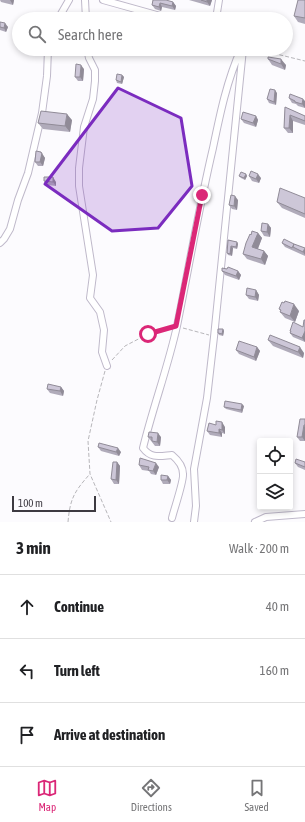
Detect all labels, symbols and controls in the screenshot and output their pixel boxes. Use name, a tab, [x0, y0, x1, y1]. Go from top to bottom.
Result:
search box	[12, 12, 293, 56]
icon: search	[26, 23, 48, 45]
text: Search here	[58, 26, 123, 43]
route end	[193, 186, 211, 204]
route start	[139, 325, 157, 343]
map controls	[257, 438, 293, 510]
button: locate	[257, 438, 293, 474]
button: layers	[257, 474, 293, 510]
scale bar	[12, 494, 96, 513]
text: 100 m	[18, 497, 43, 509]
text: 3 min	[16, 538, 51, 558]
text: Walk · 200 m	[229, 541, 289, 556]
icon: ahead	[16, 596, 38, 618]
text: Continue	[54, 598, 104, 615]
text: 40 m	[266, 599, 289, 614]
icon: left	[16, 660, 38, 682]
text: Turn left	[54, 662, 100, 679]
text: 160 m	[260, 663, 289, 678]
icon: arrive	[16, 724, 38, 746]
text: Arrive at destination	[54, 726, 165, 743]
tab: Map	[36, 777, 58, 813]
tab: Directions	[131, 777, 172, 813]
tab: Saved	[244, 777, 269, 813]

